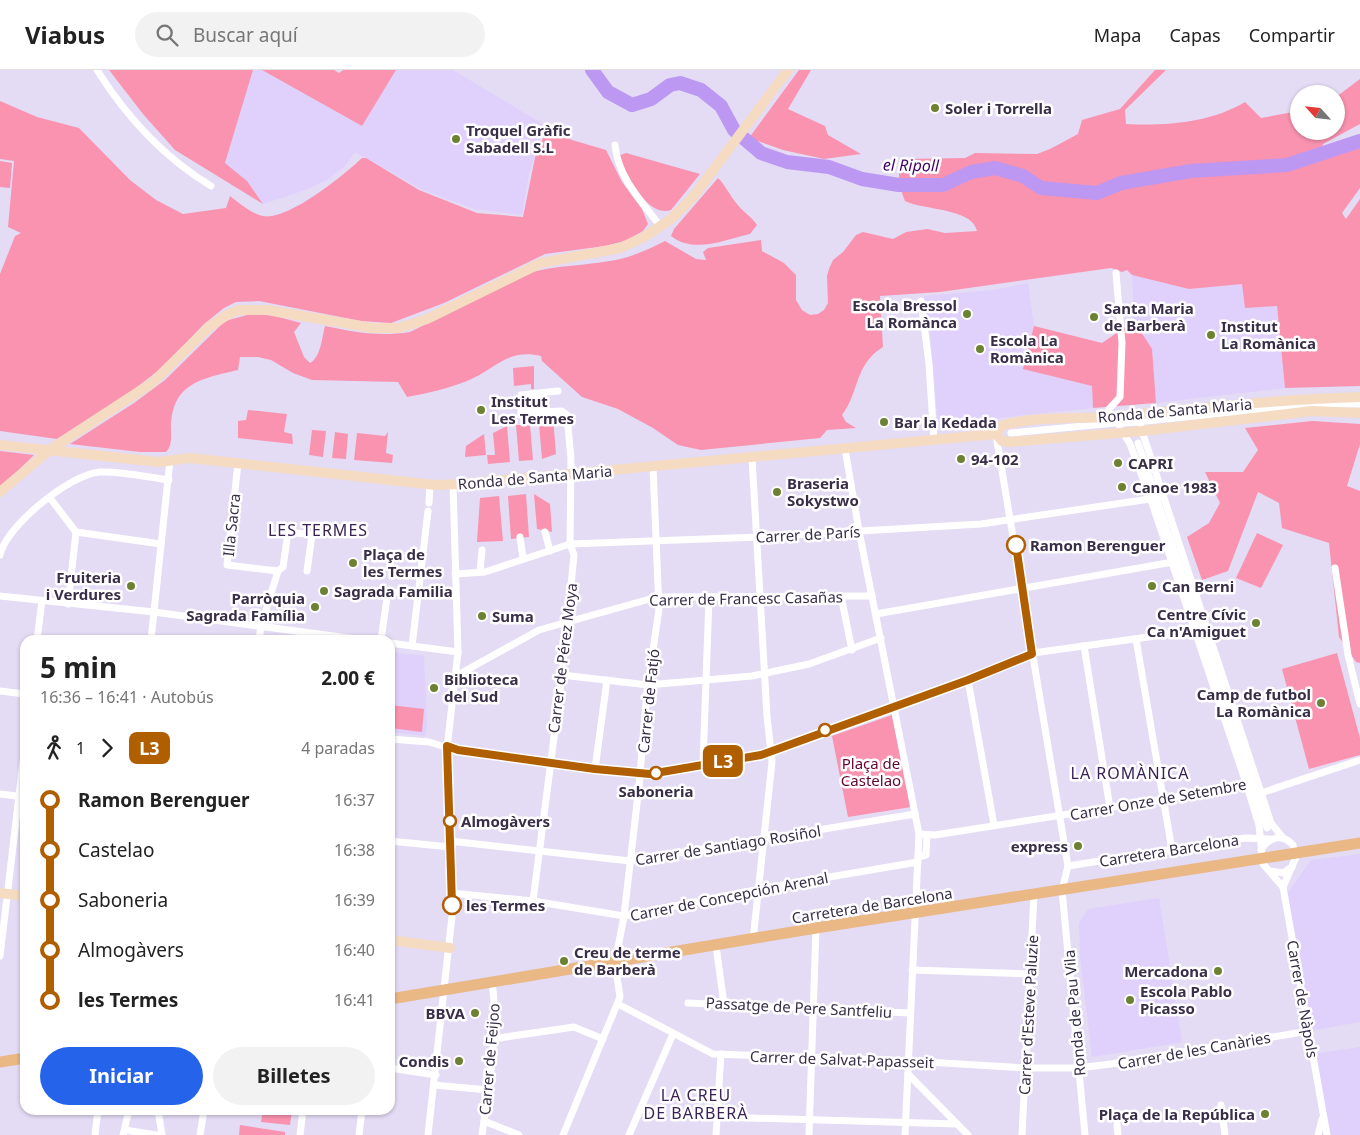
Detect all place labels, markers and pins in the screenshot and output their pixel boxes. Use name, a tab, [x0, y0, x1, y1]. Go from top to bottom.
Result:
place label: Soler i Torrella	[945, 98, 1052, 118]
marker: Soler i Torrella	[929, 102, 941, 114]
place label: Troquel Gràfic Sabadell S.L	[466, 120, 571, 157]
marker: Troquel Gràfic Sabadell S.L	[450, 133, 462, 145]
place label: Escola Bressol La Romànca	[852, 295, 957, 332]
place label: Santa Maria de Barberà	[1104, 298, 1194, 335]
marker: Escola Bressol La Romànca	[961, 308, 973, 320]
marker: Santa Maria de Barberà	[1088, 311, 1100, 323]
place label: Institut La Romànica	[1221, 316, 1316, 353]
marker: Institut La Romànica	[1205, 329, 1217, 341]
place label: Escola La Romànica	[990, 330, 1064, 367]
marker: Escola La Romànica	[974, 343, 986, 355]
place label: Institut Les Termes	[491, 391, 574, 428]
marker: Institut Les Termes	[475, 404, 487, 416]
place label: Bar la Kedada	[894, 412, 997, 432]
marker: Bar la Kedada	[878, 416, 890, 428]
place label: 94-102	[971, 449, 1019, 469]
marker: 94-102	[955, 453, 967, 465]
place label: CAPRI	[1128, 453, 1173, 473]
marker: CAPRI	[1112, 457, 1124, 469]
place label: Braseria Sokystwo	[787, 473, 859, 510]
place label: Canoe 1983	[1132, 477, 1217, 497]
marker: Canoe 1983	[1116, 481, 1128, 493]
marker: Braseria Sokystwo	[771, 486, 783, 498]
marker: Ramon Berenguer	[1006, 535, 1026, 555]
place label: Ramon Berenguer	[1030, 535, 1166, 555]
place label: Plaça de les Termes	[363, 544, 442, 581]
marker: Plaça de les Termes	[347, 557, 359, 569]
place label: Fruiteria i Verdures	[46, 567, 121, 604]
place label: Can Berni	[1162, 576, 1234, 596]
marker: Fruiteria i Verdures	[125, 580, 137, 592]
marker: Can Berni	[1146, 580, 1158, 592]
place label: Sagrada Familia	[334, 581, 453, 601]
marker: Sagrada Familia	[318, 585, 330, 597]
place label: Parròquia Sagrada Família	[186, 588, 305, 625]
marker: Parròquia Sagrada Família	[309, 601, 321, 613]
place label: Centre Cívic Ca n'Amiguet	[1147, 604, 1246, 641]
place label: Suma	[492, 606, 534, 626]
marker: Suma	[476, 610, 488, 622]
marker: Centre Cívic Ca n'Amiguet	[1250, 617, 1262, 629]
place label: Biblioteca del Sud	[444, 669, 518, 706]
marker: Biblioteca del Sud	[428, 682, 440, 694]
place label: Camp de futbol La Romànica	[1197, 684, 1311, 721]
marker: Camp de futbol La Romànica	[1315, 697, 1327, 709]
unlabelled marker	[818, 723, 832, 737]
marker: Saboneria	[649, 766, 663, 780]
place label: Saboneria	[619, 781, 694, 801]
place label: Almogàvers	[461, 811, 550, 831]
marker: Almogàvers	[443, 814, 457, 828]
place label: express	[1011, 836, 1068, 856]
marker: express	[1072, 840, 1084, 852]
marker: les Termes	[442, 895, 462, 915]
place label: les Termes	[466, 895, 545, 915]
place label: Creu de terme de Barberà	[574, 942, 681, 979]
marker: Creu de terme de Barberà	[558, 955, 570, 967]
place label: Mercadona	[1124, 961, 1208, 981]
marker: Mercadona	[1212, 965, 1224, 977]
place label: Escola Pablo Picasso	[1140, 981, 1232, 1018]
marker: Escola Pablo Picasso	[1124, 994, 1136, 1006]
place label: BBVA	[426, 1003, 466, 1023]
marker: BBVA	[469, 1007, 481, 1019]
place label: Condis	[399, 1051, 449, 1071]
marker: Condis	[453, 1055, 465, 1067]
place label: Plaça de la República	[1099, 1104, 1255, 1124]
marker: Plaça de la República	[1259, 1108, 1271, 1120]

